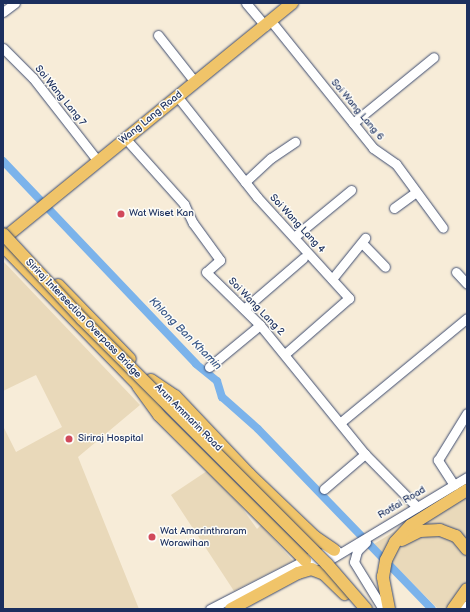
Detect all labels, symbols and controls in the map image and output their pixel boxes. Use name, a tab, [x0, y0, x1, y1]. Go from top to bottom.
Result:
street label: Soi Wang Lang 7	[32, 63, 88, 129]
street label: Soi Wang Lang 6	[328, 77, 386, 143]
street label: Wang Lang Road	[117, 89, 185, 147]
street label: Soi Wang Lang 4	[267, 192, 327, 256]
place label: Wat Wiset Kan	[129, 208, 194, 220]
marker: Wat Wiset Kan	[116, 209, 126, 219]
street label: Siriraj Intersection Overpass Bridge	[23, 257, 143, 381]
street label: Soi Wang Lang 2	[225, 275, 287, 339]
water label: Khlong Ban Khamin	[146, 295, 224, 373]
street label: Arun Ammarin Road	[152, 382, 224, 454]
marker: Siriraj Hospital	[63, 433, 75, 445]
place label: Siriraj Hospital	[78, 433, 143, 445]
street label: Rotfai Road	[376, 484, 428, 522]
place label: Wat Amarinthraram Worawihan	[160, 525, 247, 548]
marker: Wat Amarinthraram Worawihan	[147, 532, 157, 542]

